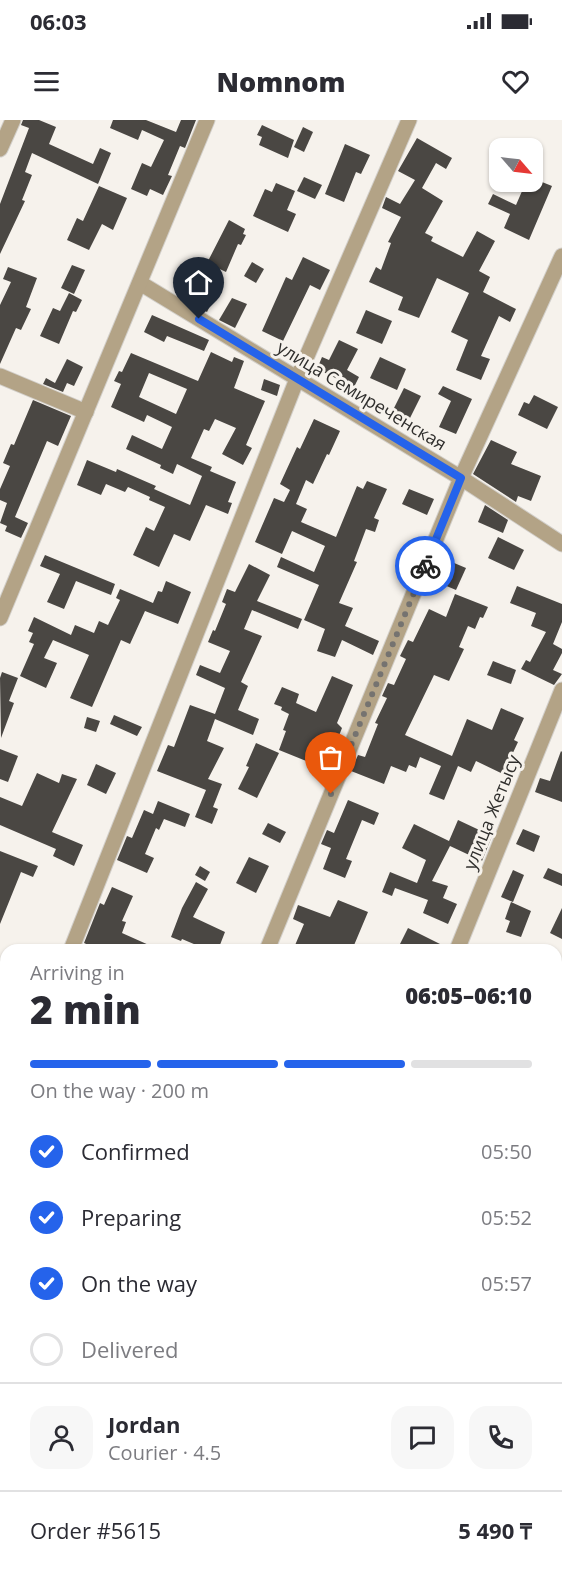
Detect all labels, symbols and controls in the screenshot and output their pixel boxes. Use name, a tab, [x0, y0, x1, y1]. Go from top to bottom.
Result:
text: 06:03	[30, 6, 87, 36]
text: Nomnom	[216, 63, 346, 100]
icon: menu	[30, 65, 63, 98]
icon: heart	[499, 65, 532, 98]
north arrow	[489, 138, 543, 192]
map controls	[489, 138, 543, 192]
pin	[173, 257, 224, 319]
icon: home	[182, 266, 215, 299]
street label: улица Семиреченская	[273, 335, 451, 455]
courier	[395, 536, 455, 596]
icon: bike	[409, 550, 442, 583]
pin	[305, 732, 356, 794]
icon: bag	[314, 741, 347, 774]
street label: улица Жетысу	[457, 750, 525, 873]
text: Arriving in	[30, 959, 125, 986]
text: 06:05–06:10	[405, 980, 532, 1010]
text: 2 min	[30, 982, 141, 1035]
text: On the way · 200 m	[30, 1077, 209, 1104]
icon: check	[30, 1135, 63, 1168]
text: Confirmed	[81, 1136, 190, 1166]
text: 05:50	[481, 1138, 532, 1165]
icon: check	[30, 1201, 63, 1234]
text: Preparing	[81, 1202, 181, 1232]
text: 05:52	[481, 1204, 532, 1231]
icon: check	[30, 1267, 63, 1300]
text: On the way	[81, 1268, 197, 1298]
text: 05:57	[481, 1270, 532, 1297]
text: Delivered	[81, 1334, 179, 1364]
button: person	[30, 1406, 93, 1469]
button: chat	[391, 1406, 454, 1469]
button: phone	[469, 1406, 532, 1469]
text: Jordan	[108, 1409, 181, 1439]
text: Courier · 4.5	[108, 1439, 221, 1466]
text: Order #5615	[30, 1515, 161, 1545]
text: 5 490 ₸	[458, 1515, 532, 1545]

